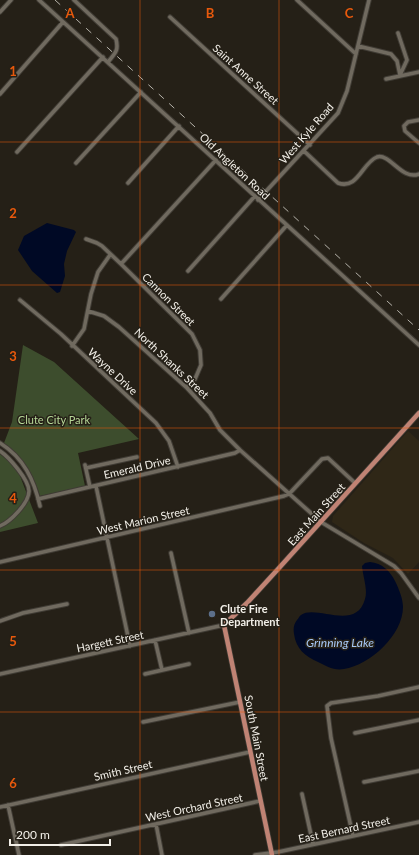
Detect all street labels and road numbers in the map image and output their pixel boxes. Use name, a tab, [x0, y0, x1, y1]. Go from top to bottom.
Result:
street label: Saint Anne Street	[211, 41, 282, 107]
street label: West Kyle Road	[276, 100, 336, 166]
street label: Old Angleton Road	[197, 130, 273, 202]
street label: Cannon Street	[140, 270, 198, 328]
street label: North Shanks Street	[132, 325, 212, 401]
street label: Wayne Drive	[86, 345, 141, 397]
street label: Emerald Drive	[102, 453, 172, 481]
street label: East Main Street	[285, 480, 347, 548]
street label: West Marion Street	[96, 503, 191, 537]
street label: Hargett Street	[75, 628, 145, 654]
street label: South Main Street	[242, 694, 272, 782]
street label: Smith Street	[93, 757, 153, 783]
street label: West Orchard Street	[144, 790, 244, 824]
street label: East Bernard Street	[297, 813, 391, 845]

